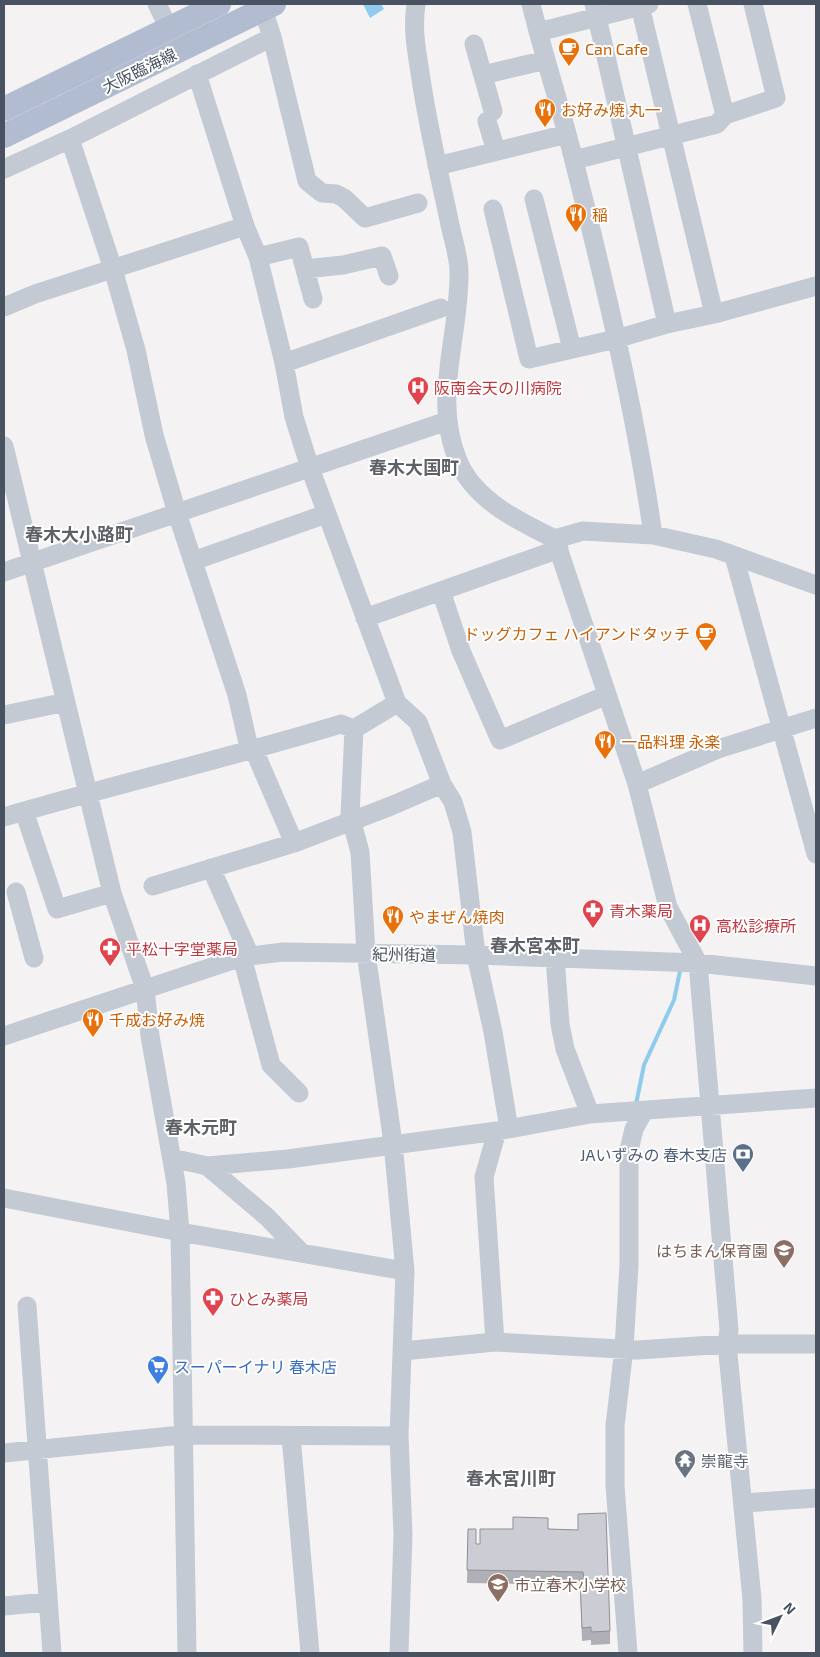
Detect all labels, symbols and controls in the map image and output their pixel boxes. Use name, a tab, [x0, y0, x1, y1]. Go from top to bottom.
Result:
cafe icon: Can Cafe	[557, 36, 581, 67]
place label: Can Cafe	[585, 39, 648, 58]
street label: 大阪臨海線	[99, 44, 179, 96]
restaurant icon: お好み焼 丸一	[533, 97, 557, 128]
place label: お好み焼 丸一	[561, 100, 661, 119]
restaurant icon: 稲	[564, 202, 588, 233]
place label: 稲	[592, 205, 608, 224]
hospital icon: 阪南会天の川病院	[406, 375, 430, 406]
place label: 阪南会天の川病院	[434, 378, 562, 397]
district label: 春木大国町	[369, 456, 459, 478]
district label: 春木大小路町	[25, 523, 133, 545]
cafe icon: ドッグカフェ ハイアンドタッチ	[694, 621, 718, 652]
place label: ドッグカフェ ハイアンドタッチ	[463, 624, 690, 643]
restaurant icon: 一品料理 永楽	[593, 729, 617, 760]
place label: 一品料理 永楽	[621, 732, 721, 751]
pharmacy icon: 青木薬局	[581, 898, 605, 929]
place label: 青木薬局	[609, 901, 673, 920]
restaurant icon: やまぜん焼肉	[381, 904, 405, 935]
place label: やまぜん焼肉	[409, 907, 505, 926]
hospital icon: 高松診療所	[688, 913, 712, 944]
place label: 高松診療所	[716, 916, 796, 935]
district label: 春木宮本町	[490, 934, 580, 956]
pharmacy icon: 平松十字堂薬局	[98, 936, 122, 967]
place label: 平松十字堂薬局	[126, 939, 238, 958]
street label: 紀州街道	[372, 944, 436, 964]
restaurant icon: 千成お好み焼	[81, 1007, 105, 1038]
place label: 千成お好み焼	[109, 1010, 205, 1029]
district label: 春木元町	[165, 1116, 237, 1138]
bank icon: JAいずみの 春木支店	[731, 1142, 755, 1173]
place label: JAいずみの 春木支店	[580, 1145, 727, 1164]
school or university icon: はちまん保育園	[772, 1238, 796, 1269]
place label: はちまん保育園	[656, 1241, 768, 1260]
pharmacy icon: ひとみ薬局	[201, 1286, 225, 1317]
place label: ひとみ薬局	[229, 1289, 309, 1308]
supermarket icon: スーパーイナリ 春木店	[146, 1354, 170, 1385]
place label: スーパーイナリ 春木店	[174, 1357, 337, 1376]
temple icon: 崇龍寺	[673, 1448, 697, 1479]
place label: 崇龍寺	[701, 1451, 749, 1470]
district label: 春木宮川町	[466, 1467, 556, 1489]
school or university icon: 市立春木小学校	[486, 1572, 510, 1603]
place label: 市立春木小学校	[514, 1575, 626, 1594]
north arrow	[755, 1592, 805, 1642]
text: N	[780, 1599, 800, 1617]

